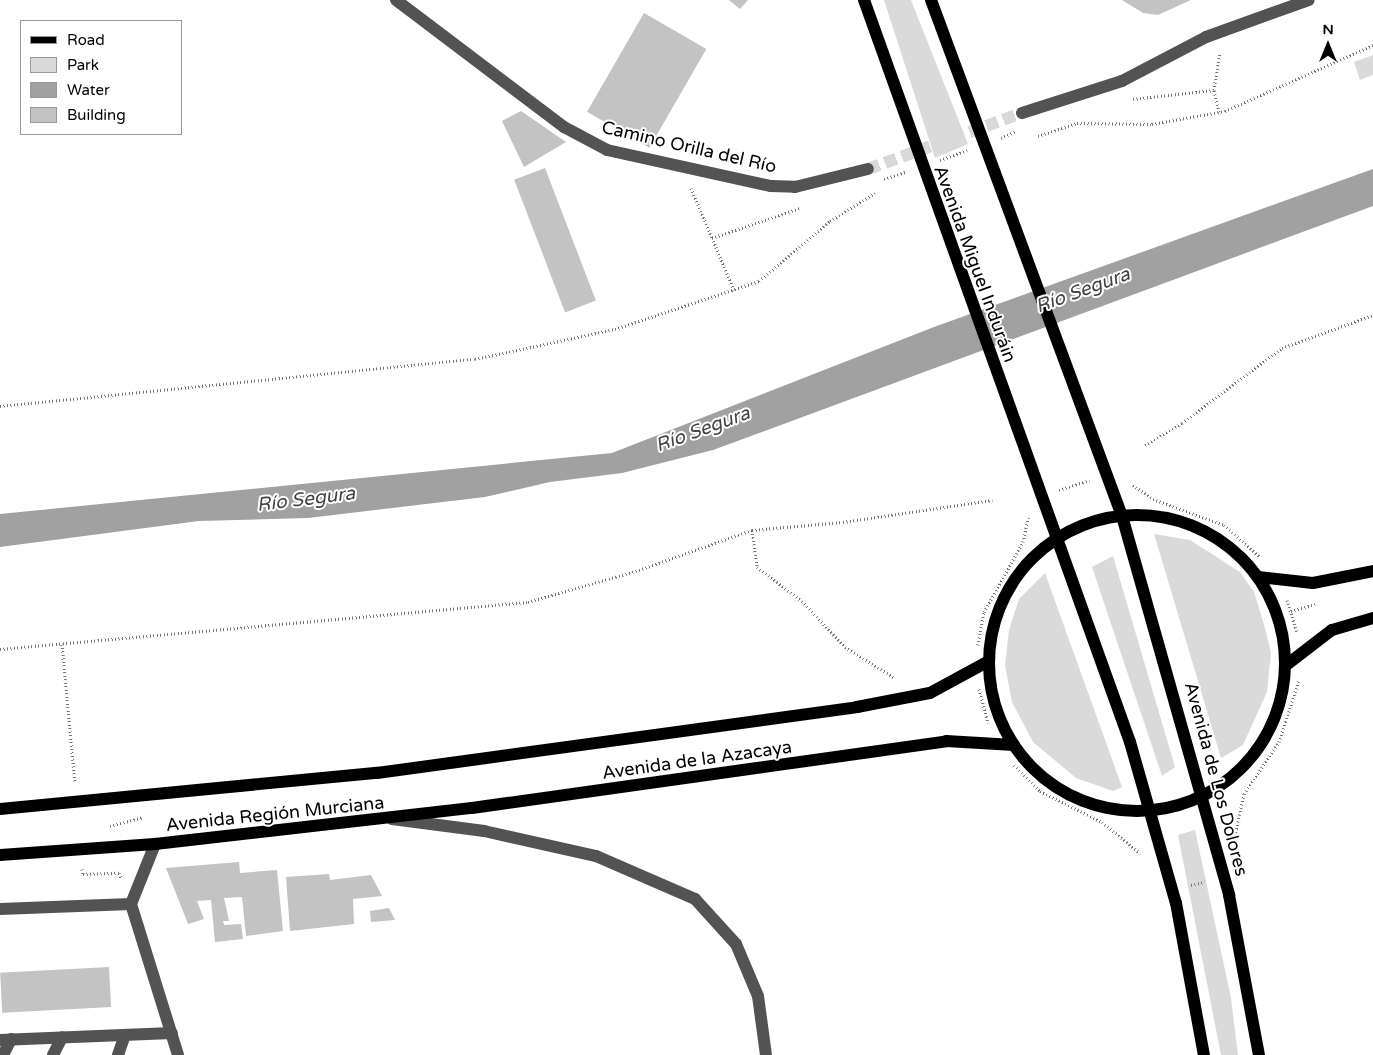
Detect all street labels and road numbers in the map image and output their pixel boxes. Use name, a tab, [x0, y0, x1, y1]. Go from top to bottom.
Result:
street label: Camino Orilla del Río	[599, 116, 779, 178]
street label: Avenida Miguel Induráin	[929, 163, 1021, 365]
street label: Avenida de Los Dolores	[1180, 680, 1252, 878]
street label: Avenida de la Azacaya	[601, 736, 793, 784]
street label: Avenida Región Murciana	[165, 792, 385, 836]

